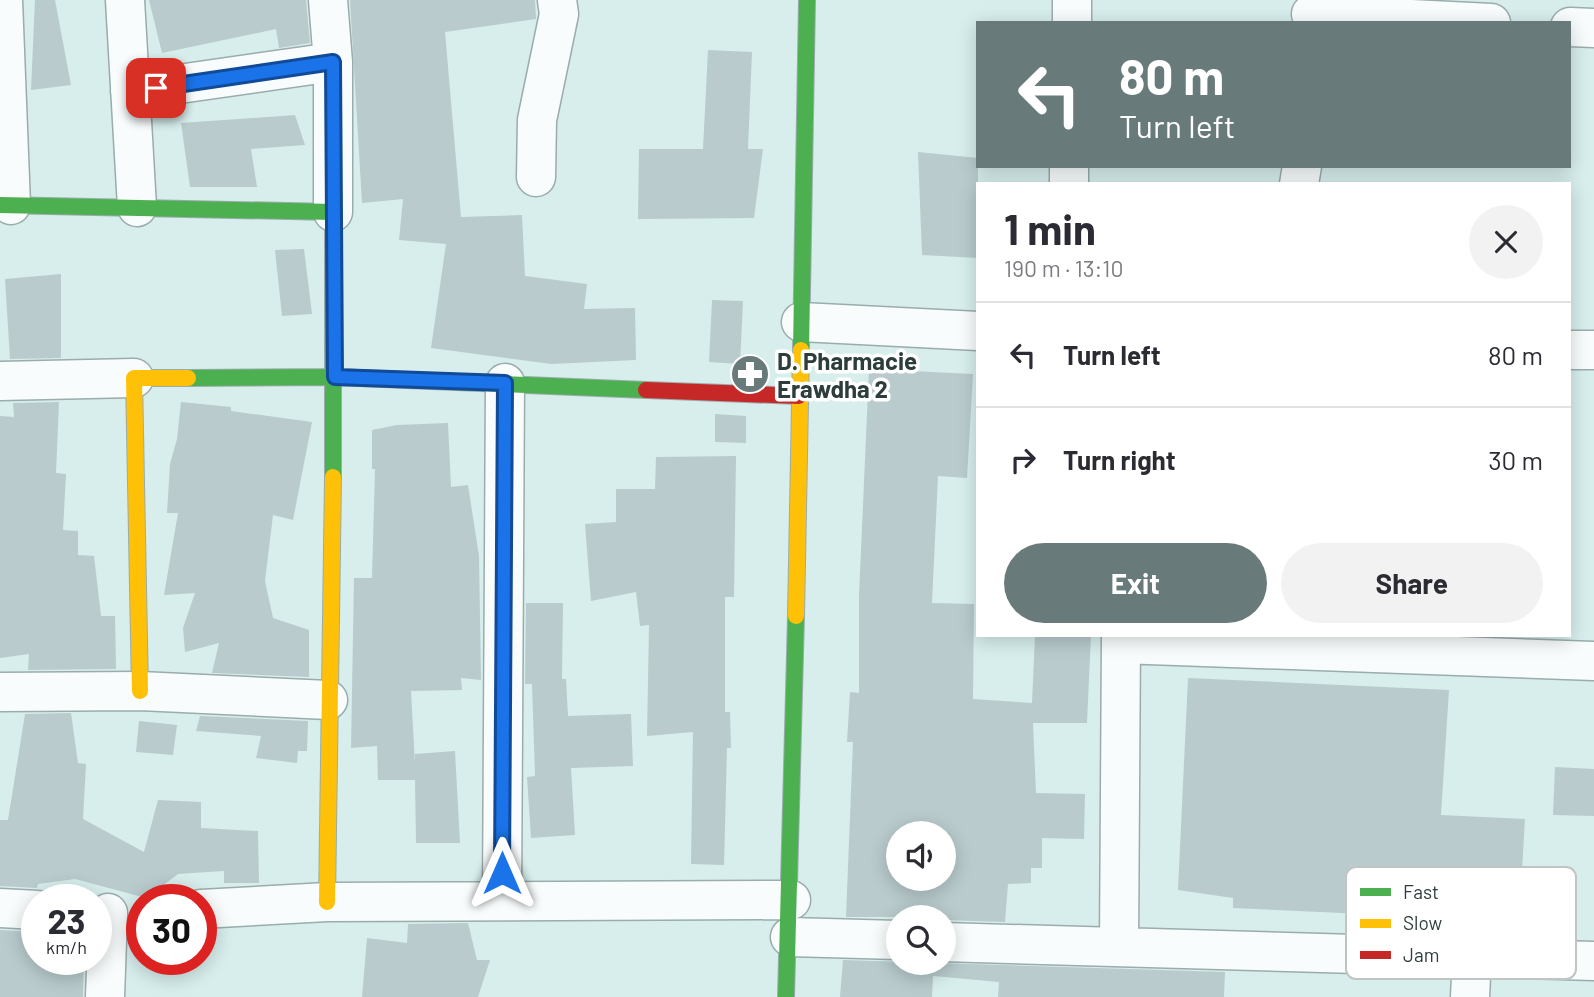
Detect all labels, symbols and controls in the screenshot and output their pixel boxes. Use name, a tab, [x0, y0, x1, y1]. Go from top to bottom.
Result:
text: 80 m	[1119, 46, 1224, 105]
icon: left	[1004, 49, 1095, 140]
pin	[126, 58, 186, 118]
icon: arrive	[137, 69, 175, 107]
text: Turn left	[1119, 106, 1236, 144]
text: 1 min	[1004, 203, 1096, 253]
button: close	[1469, 205, 1543, 279]
text: 190 m · 13:10	[1004, 254, 1123, 282]
icon: left	[1004, 336, 1042, 374]
text: Turn left	[1063, 339, 1161, 370]
text: 80 m	[1488, 339, 1543, 370]
place label: D. Pharmacie Erawdha 2	[777, 346, 917, 403]
pharmacy icon: D. Pharmacie Erawdha 2	[729, 353, 771, 395]
icon: right	[1004, 441, 1042, 479]
text: Turn right	[1063, 444, 1176, 475]
text: 30 m	[1488, 444, 1543, 475]
button: Exit	[1004, 543, 1267, 623]
button: Share	[1281, 543, 1543, 623]
map controls	[886, 821, 956, 975]
button: sound	[886, 821, 956, 891]
position arrow	[465, 836, 539, 910]
legend	[1346, 867, 1576, 979]
text: Fast	[1403, 880, 1439, 903]
speed limit sign: 30	[126, 884, 217, 975]
text: 23	[47, 899, 86, 941]
button: search	[886, 905, 956, 975]
text: Slow	[1403, 911, 1442, 934]
text: km/h	[46, 936, 87, 958]
text: Jam	[1403, 943, 1439, 966]

